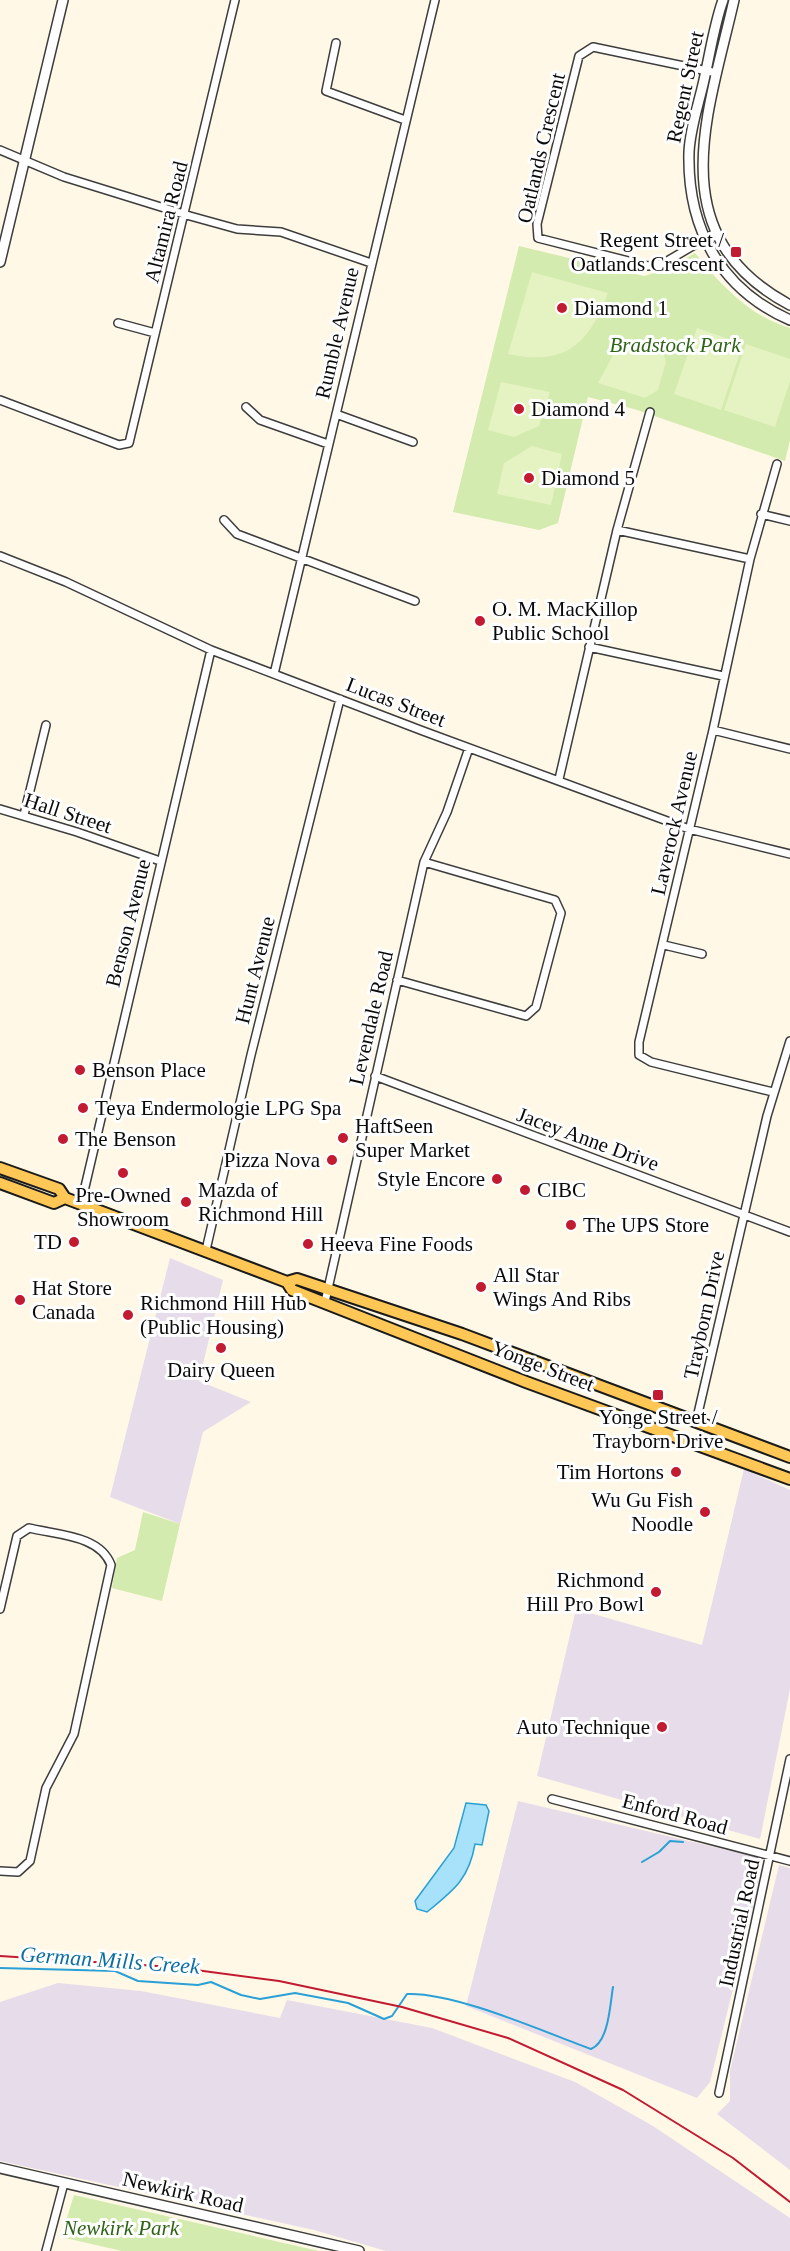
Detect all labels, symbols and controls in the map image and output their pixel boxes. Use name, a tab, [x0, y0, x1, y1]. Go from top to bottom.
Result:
street label: Regent Street	[661, 29, 709, 145]
street label: Oatlands Crescent	[512, 70, 570, 225]
street label: Altamira Road	[139, 158, 193, 285]
place label: Regent Street / Oatlands Crescent	[571, 228, 724, 276]
marker: Regent Street / Oatlands Crescent	[729, 245, 743, 259]
street label: Rumble Avenue	[310, 265, 364, 401]
place label: Diamond 1	[574, 296, 668, 320]
marker: Diamond 1	[555, 301, 569, 315]
park label: Bradstock Park	[609, 333, 741, 357]
place label: Diamond 4	[531, 397, 625, 421]
marker: Diamond 4	[512, 402, 526, 416]
place label: Diamond 5	[541, 466, 635, 490]
marker: Diamond 5	[522, 471, 536, 485]
place label: O. M. MacKillop Public School	[492, 597, 638, 645]
marker: O. M. MacKillop Public School	[473, 614, 487, 628]
street label: Lucas Street	[343, 672, 449, 732]
street label: Laverock Avenue	[646, 749, 702, 897]
street label: Hall Street	[21, 788, 115, 838]
street label: Benson Avenue	[101, 857, 155, 989]
street label: Hunt Avenue	[230, 914, 280, 1026]
street label: Levendale Road	[344, 948, 398, 1087]
place label: Benson Place	[92, 1058, 206, 1082]
marker: Benson Place	[73, 1063, 87, 1077]
place label: Teya Endermologie LPG Spa	[95, 1096, 342, 1120]
marker: Teya Endermologie LPG Spa	[76, 1101, 90, 1115]
street label: Jacey Anne Drive	[514, 1102, 662, 1176]
place label: HaftSeen Super Market	[355, 1114, 470, 1162]
place label: The Benson	[75, 1127, 176, 1151]
marker: HaftSeen Super Market	[336, 1131, 350, 1145]
marker: The Benson	[56, 1132, 70, 1146]
place label: Pizza Nova	[224, 1148, 321, 1172]
marker: Pizza Nova	[325, 1153, 339, 1167]
marker: Pre-Owned Showroom	[116, 1166, 130, 1180]
place label: Style Encore	[377, 1167, 485, 1191]
marker: Style Encore	[490, 1172, 504, 1186]
place label: Mazda of Richmond Hill	[198, 1178, 324, 1226]
place label: CIBC	[537, 1178, 586, 1202]
place label: Pre-Owned Showroom	[75, 1183, 171, 1231]
marker: CIBC	[518, 1183, 532, 1197]
marker: Mazda of Richmond Hill	[179, 1195, 193, 1209]
place label: The UPS Store	[583, 1213, 709, 1237]
marker: The UPS Store	[564, 1218, 578, 1232]
place label: TD	[34, 1230, 62, 1254]
place label: Heeva Fine Foods	[320, 1232, 473, 1256]
marker: TD	[67, 1235, 81, 1249]
marker: Heeva Fine Foods	[301, 1237, 315, 1251]
street label: Trayborn Drive	[679, 1249, 729, 1381]
place label: All Star Wings And Ribs	[493, 1263, 631, 1311]
place label: Hat Store Canada	[32, 1276, 112, 1324]
marker: All Star Wings And Ribs	[474, 1280, 488, 1294]
place label: Richmond Hill Hub (Public Housing)	[140, 1291, 307, 1339]
marker: Hat Store Canada	[13, 1293, 27, 1307]
marker: Richmond Hill Hub (Public Housing)	[121, 1308, 135, 1322]
street label: Yonge Street	[488, 1335, 598, 1397]
marker: Dairy Queen	[214, 1341, 228, 1355]
place label: Dairy Queen	[167, 1358, 275, 1382]
marker: Yonge Street / Trayborn Drive	[651, 1388, 665, 1402]
place label: Yonge Street / Trayborn Drive	[593, 1405, 723, 1453]
place label: Tim Hortons	[557, 1460, 664, 1484]
marker: Tim Hortons	[669, 1465, 683, 1479]
place label: Wu Gu Fish Noodle	[591, 1488, 693, 1536]
marker: Wu Gu Fish Noodle	[698, 1505, 712, 1519]
place label: Richmond Hill Pro Bowl	[526, 1568, 644, 1616]
marker: Richmond Hill Pro Bowl	[649, 1585, 663, 1599]
place label: Auto Technique	[516, 1715, 650, 1739]
marker: Auto Technique	[655, 1720, 669, 1734]
street label: Enford Road	[620, 1788, 731, 1840]
street label: Industrial Road	[714, 1856, 764, 1989]
water label: German Mills Creek	[19, 1941, 202, 1979]
street label: Newkirk Road	[120, 2166, 246, 2218]
park label: Newkirk Park	[62, 2216, 180, 2240]

